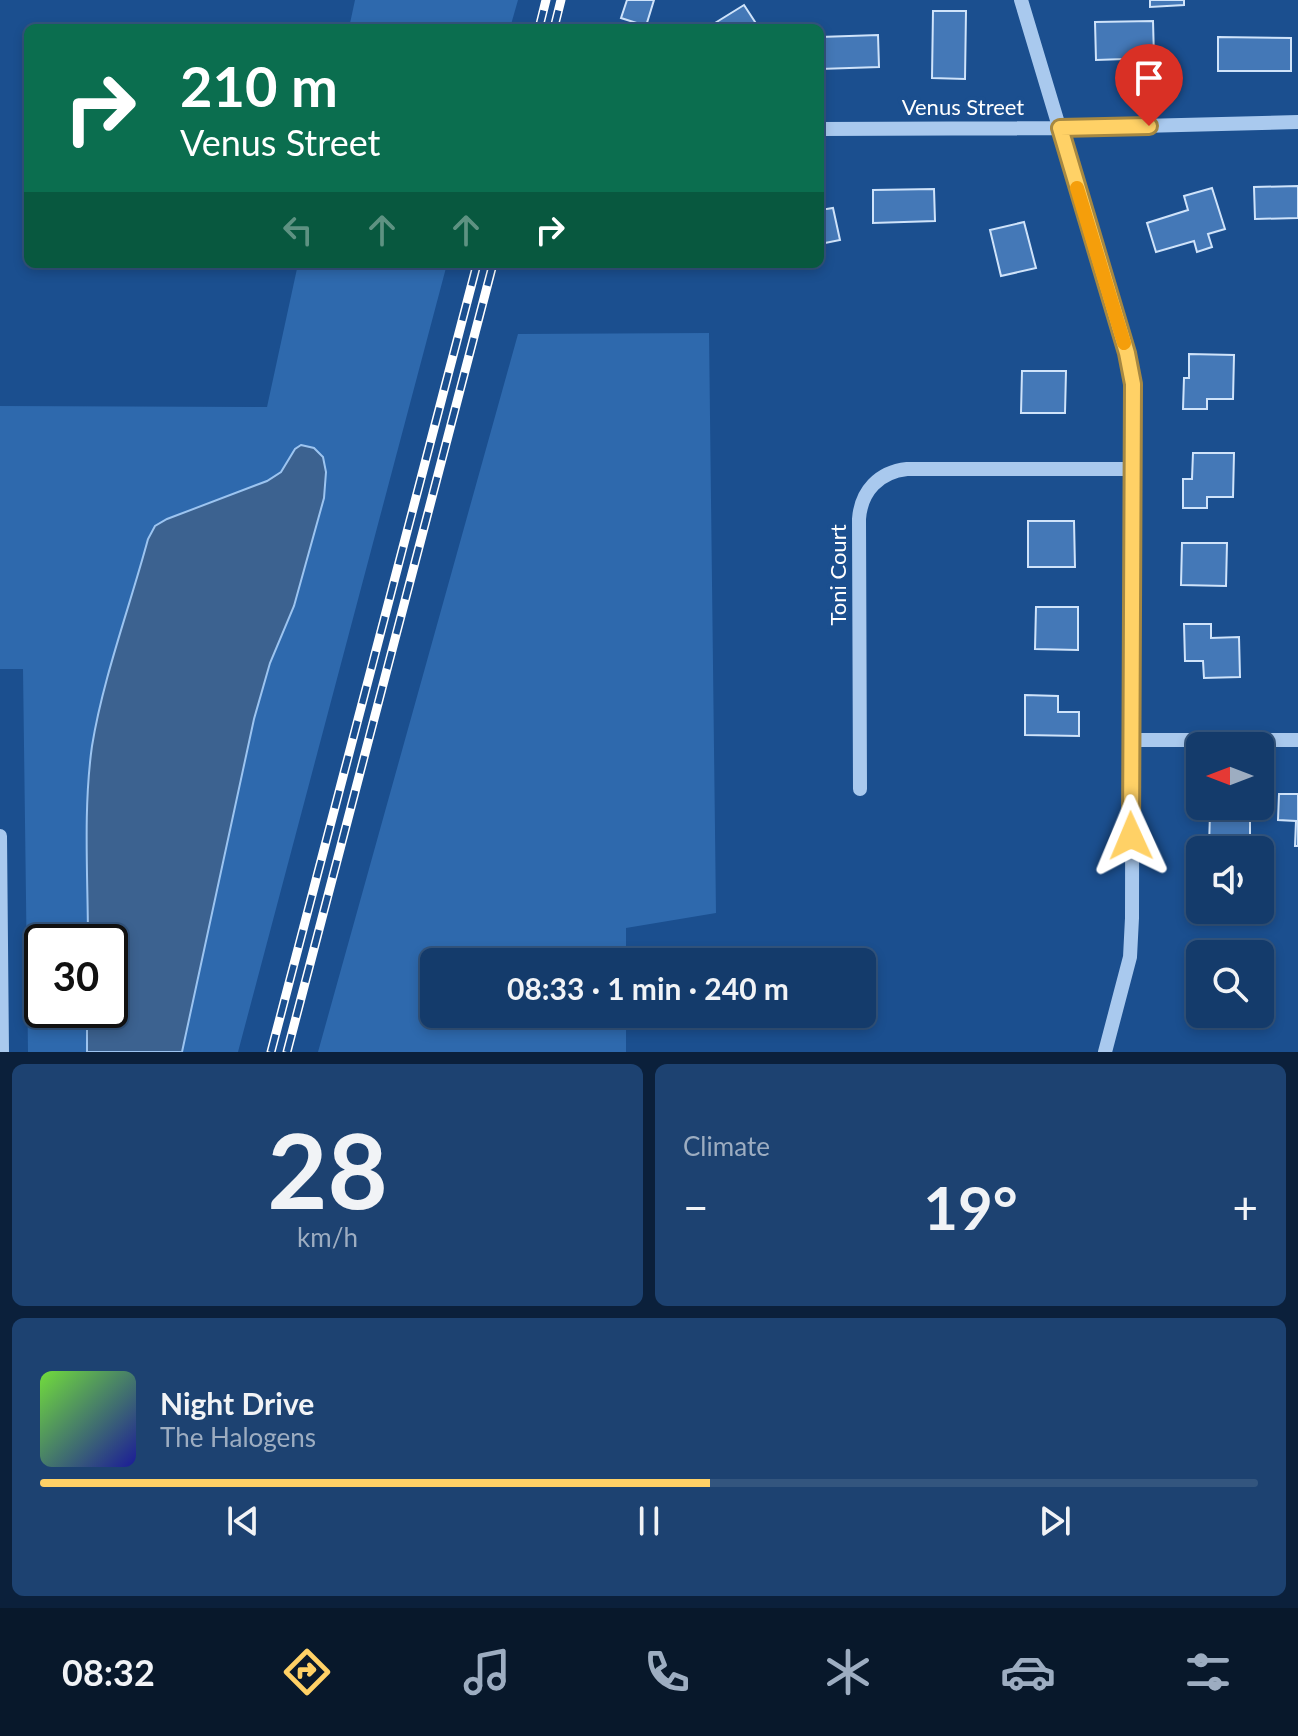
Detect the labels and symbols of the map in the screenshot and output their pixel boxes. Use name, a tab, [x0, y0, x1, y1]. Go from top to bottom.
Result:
pin	[1115, 44, 1183, 126]
street label: Venus Street	[902, 93, 1024, 120]
street label: Toni Court	[824, 524, 851, 626]
north arrow	[1186, 732, 1274, 820]
position arrow	[1089, 794, 1173, 878]
speed limit sign: 30	[24, 924, 128, 1028]

